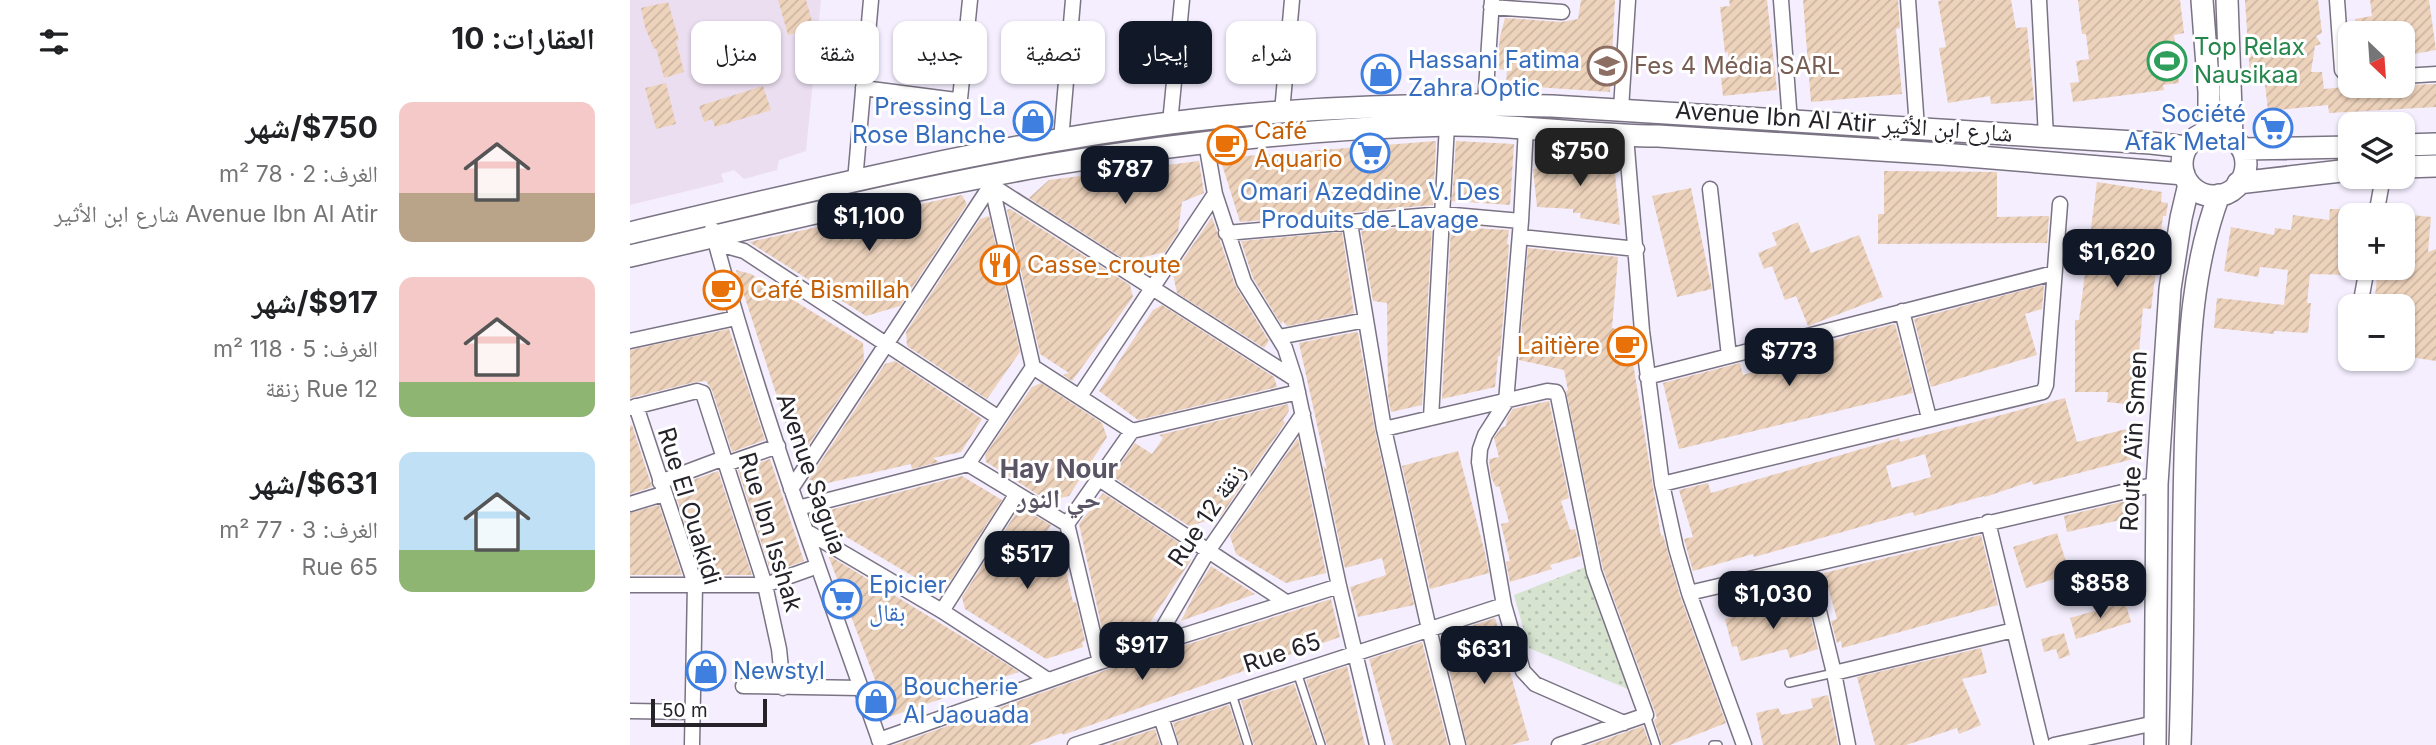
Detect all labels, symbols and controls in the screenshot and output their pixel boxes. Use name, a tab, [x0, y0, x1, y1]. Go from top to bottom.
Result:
text: العقارات: 10	[451, 20, 595, 56]
chip: منزل	[691, 21, 781, 84]
chip: شقة	[795, 21, 879, 84]
chip: جديد	[893, 21, 987, 84]
chip: تصفية	[1001, 21, 1105, 84]
chip: إيجار	[1119, 21, 1212, 84]
chip: شراء	[1226, 21, 1316, 84]
north arrow	[2338, 21, 2415, 98]
map controls	[2338, 21, 2415, 371]
icon: filters	[35, 23, 73, 61]
place label: Top Relax Nausikaa	[2194, 32, 2305, 89]
sports icon: Top Relax Nausikaa	[2146, 40, 2188, 82]
place label: Hassani Fatima Zahra Optic	[1408, 45, 1580, 102]
school or university icon: Fes 4 Média SARL	[1586, 45, 1628, 87]
place label: Fes 4 Média SARL	[1634, 51, 1840, 80]
shop icon: Hassani Fatima Zahra Optic	[1360, 53, 1402, 95]
place label: Pressing La Rose Blanche	[852, 92, 1006, 149]
street label: Avenue Ibn Al Atir شارع ابن الأثير	[1674, 95, 2014, 149]
place label: Société Afak Metal	[2125, 99, 2246, 156]
shop icon: Pressing La Rose Blanche	[1012, 100, 1054, 142]
supermarket icon: Société Afak Metal	[2252, 107, 2294, 149]
text: $750/شهر	[245, 109, 378, 145]
button: layers	[2338, 112, 2415, 189]
place label: Café Aquario	[1254, 116, 1343, 173]
cafe icon: Café Aquario	[1206, 124, 1248, 166]
pin: $750	[1539, 128, 1621, 188]
icon: home	[455, 130, 539, 214]
supermarket icon: Omari Azeddine V. Des Produits de Lavage	[1349, 132, 1391, 174]
text: $750	[1551, 137, 1609, 165]
pin: $787	[1084, 146, 1166, 206]
text: $787	[1097, 155, 1153, 183]
text: الغرف: 2 · 78 m²	[219, 160, 378, 188]
place label: Omari Azeddine V. Des Produits de Lavage	[1240, 177, 1500, 234]
pin: $1,100	[812, 194, 926, 253]
text: Avenue Ibn Al Atir شارع ابن الأثير	[54, 200, 378, 228]
text: $1,100	[833, 202, 905, 230]
button: +	[2338, 203, 2415, 280]
pin: $1,620	[2060, 230, 2174, 289]
text: $1,620	[2079, 238, 2155, 266]
restaurant icon: Casse_croute	[979, 244, 1021, 286]
place label: Casse_croute	[1027, 250, 1181, 279]
cafe icon: Café Bismillah	[702, 269, 744, 311]
place label: Café Bismillah	[750, 275, 910, 304]
text: $917/شهر	[252, 284, 378, 320]
button: −	[2338, 294, 2415, 371]
icon: home	[455, 305, 539, 389]
cafe icon: Laitière	[1606, 325, 1648, 367]
pin: $773	[1748, 328, 1830, 388]
place label: Laitière	[1517, 331, 1600, 360]
text: الغرف: 5 · 118 m²	[213, 335, 378, 363]
text: $773	[1761, 337, 1817, 365]
street label: Route Aïn Smen	[2114, 350, 2153, 532]
text: Rue 12 زنقة	[265, 375, 378, 403]
street label: Avenue Saguia	[770, 390, 853, 558]
street label: Rue El Ouakidi	[652, 424, 727, 588]
street label: Rue Ibn Isshak	[732, 449, 808, 615]
district label: Hay Nour حي النور	[1000, 453, 1119, 519]
street label: Rue 12 زنقة	[1162, 458, 1251, 572]
text: $631/شهر	[250, 465, 378, 501]
icon: home	[455, 480, 539, 564]
text: الغرف: 3 · 77 m²	[219, 516, 378, 544]
pin: $517	[986, 532, 1068, 591]
text: $517	[1000, 540, 1054, 568]
text: Rue 65	[301, 553, 378, 581]
pin: $858	[2059, 560, 2141, 620]
text: $858	[2070, 569, 2130, 597]
place label: Epicier بقال	[869, 570, 946, 627]
pin: $1,030	[1716, 572, 1830, 631]
supermarket icon: Epicier بقال	[821, 578, 863, 620]
text: $1,030	[1734, 580, 1812, 608]
pin: $917	[1101, 622, 1183, 682]
street label: Rue 65	[1239, 626, 1324, 679]
pin: $631	[1443, 626, 1525, 686]
text: $917	[1115, 631, 1169, 659]
text: $631	[1457, 635, 1511, 663]
shop icon: Newstyl	[685, 650, 727, 692]
place label: Newstyl	[733, 656, 825, 685]
place label: Boucherie Al Jaouada	[903, 672, 1030, 729]
shop icon: Boucherie Al Jaouada	[855, 680, 897, 722]
scale bar	[651, 696, 766, 728]
text: 50 m	[662, 699, 708, 722]

